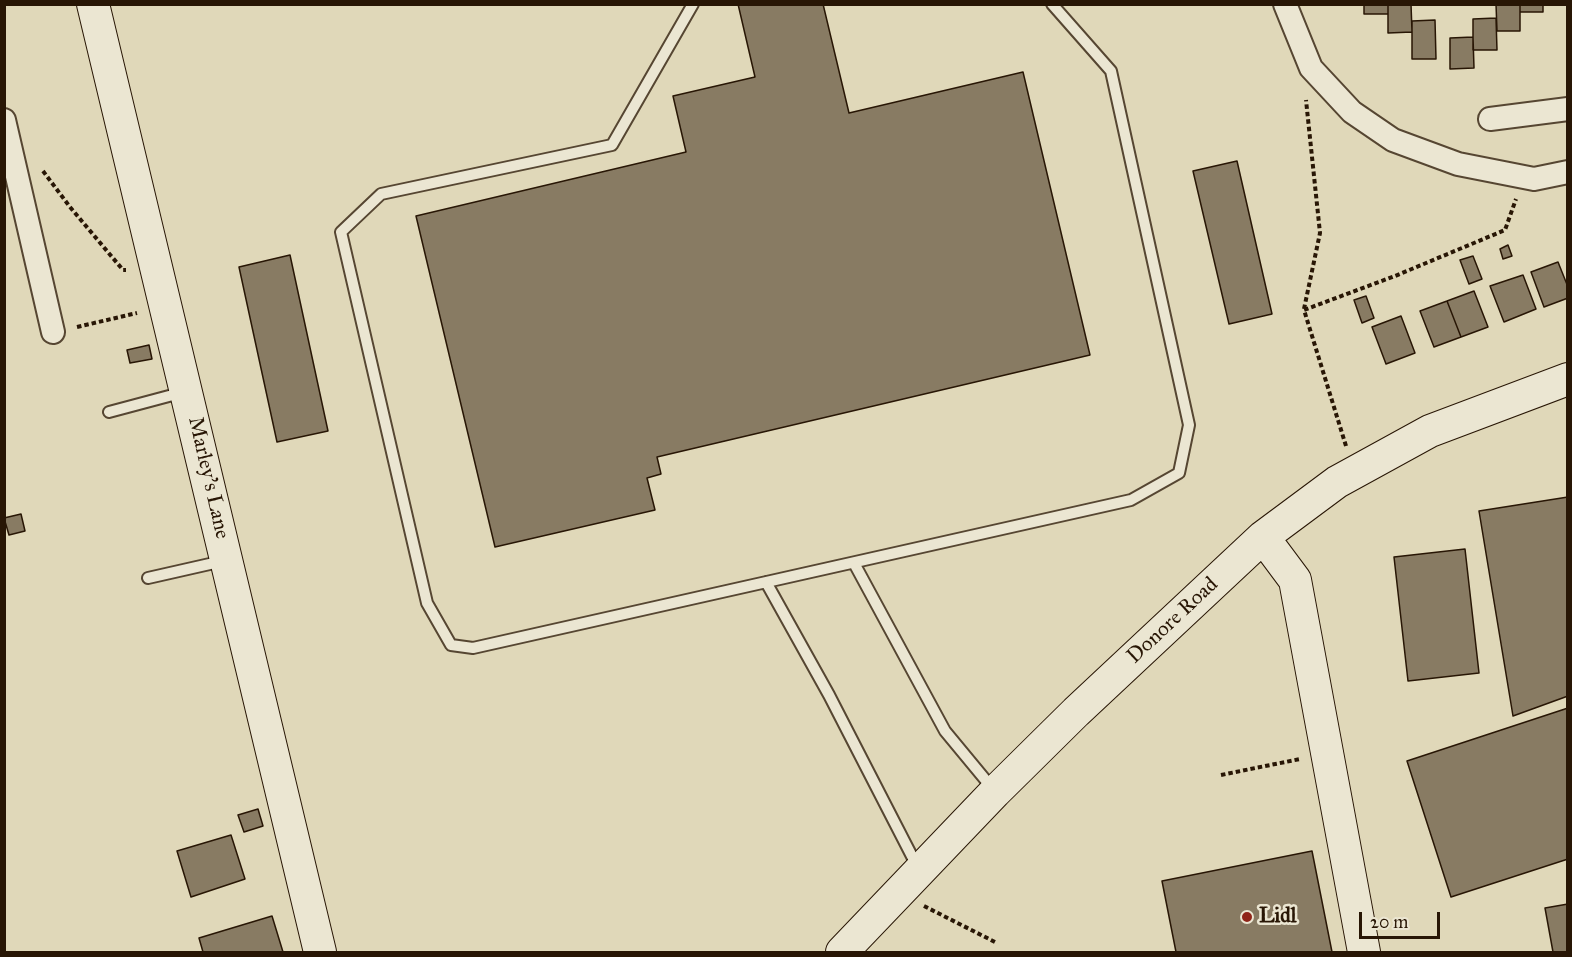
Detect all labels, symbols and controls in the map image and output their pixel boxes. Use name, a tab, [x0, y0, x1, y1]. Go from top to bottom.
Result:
street label: Marley's Lane	[182, 414, 234, 542]
street label: Donore Road	[1122, 573, 1224, 669]
scale bar	[1362, 900, 1443, 938]
place label: Lidl	[1259, 904, 1296, 930]
marker: Lidl	[1240, 910, 1254, 924]
text: 20 m	[1370, 911, 1408, 933]

